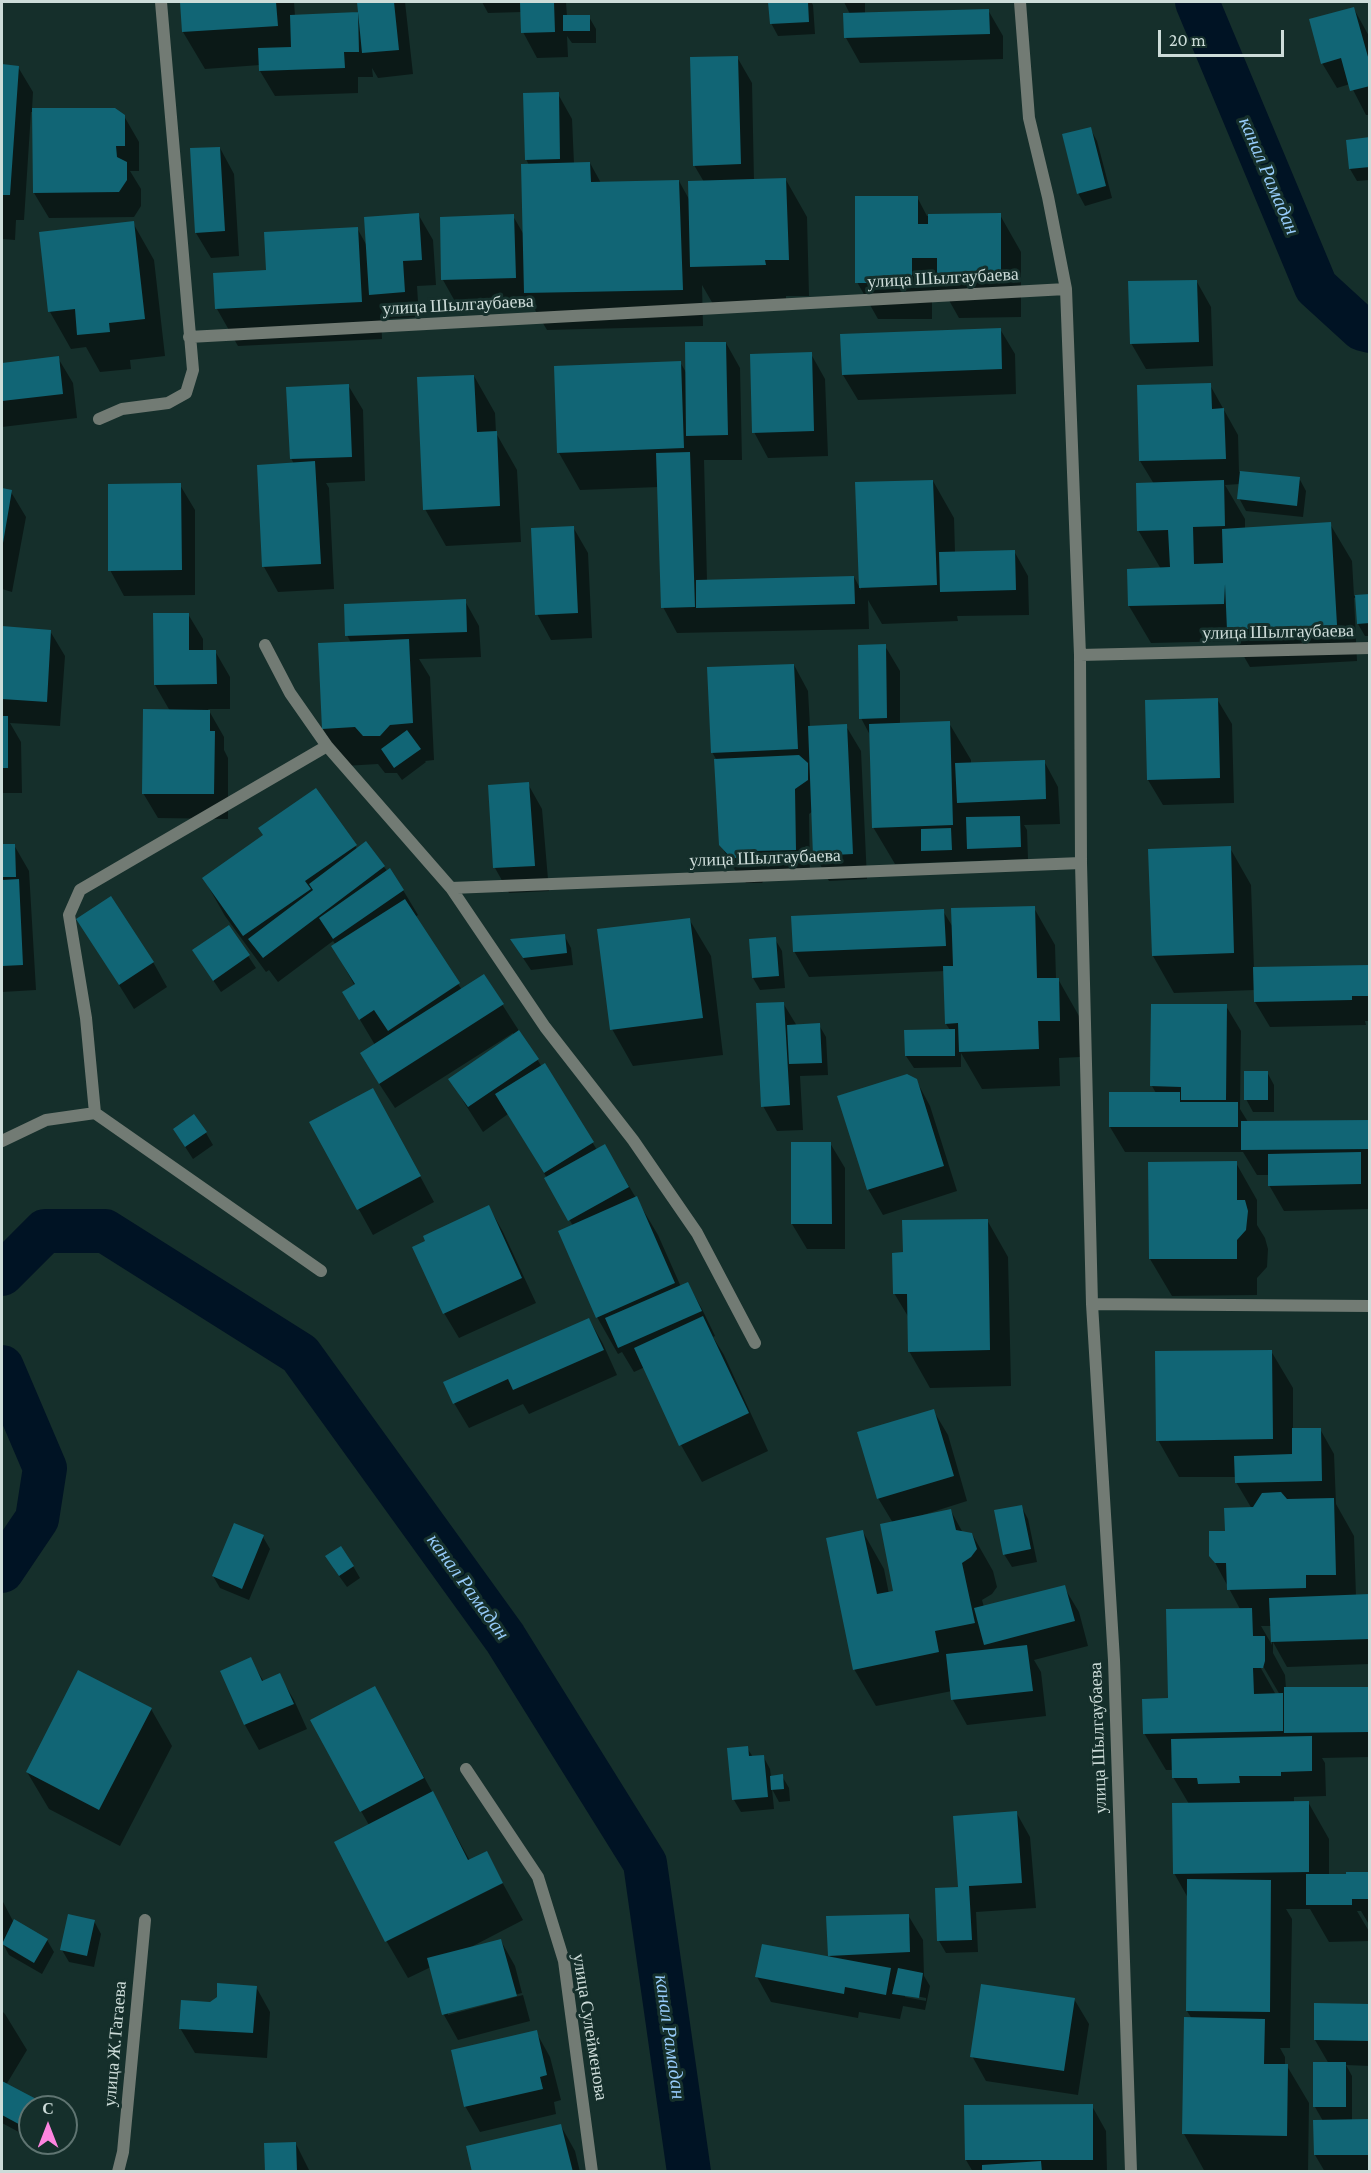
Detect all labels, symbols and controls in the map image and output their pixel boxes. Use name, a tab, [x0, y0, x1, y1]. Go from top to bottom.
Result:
scale bar	[1161, 18, 1287, 56]
text: 20 m	[1169, 30, 1206, 50]
water label: канал Рамадан	[1233, 114, 1305, 238]
street label: улица Шылгаубаева	[867, 263, 1019, 293]
street label: улица Шылгаубаева	[382, 290, 534, 320]
street label: улица Шылгаубаева	[1202, 620, 1354, 644]
street label: улица Шылгаубаева	[689, 845, 841, 871]
water label: канал Рамадан	[421, 1529, 515, 1645]
street label: улица Шылгаубаева	[1085, 1662, 1111, 1814]
street label: улица Сулейменова	[568, 1952, 612, 2102]
water label: канал Рамадан	[649, 1973, 691, 2101]
street label: улица Ж.Тагаева	[99, 1980, 131, 2108]
north arrow	[18, 2095, 78, 2155]
text: С	[42, 2100, 54, 2117]

